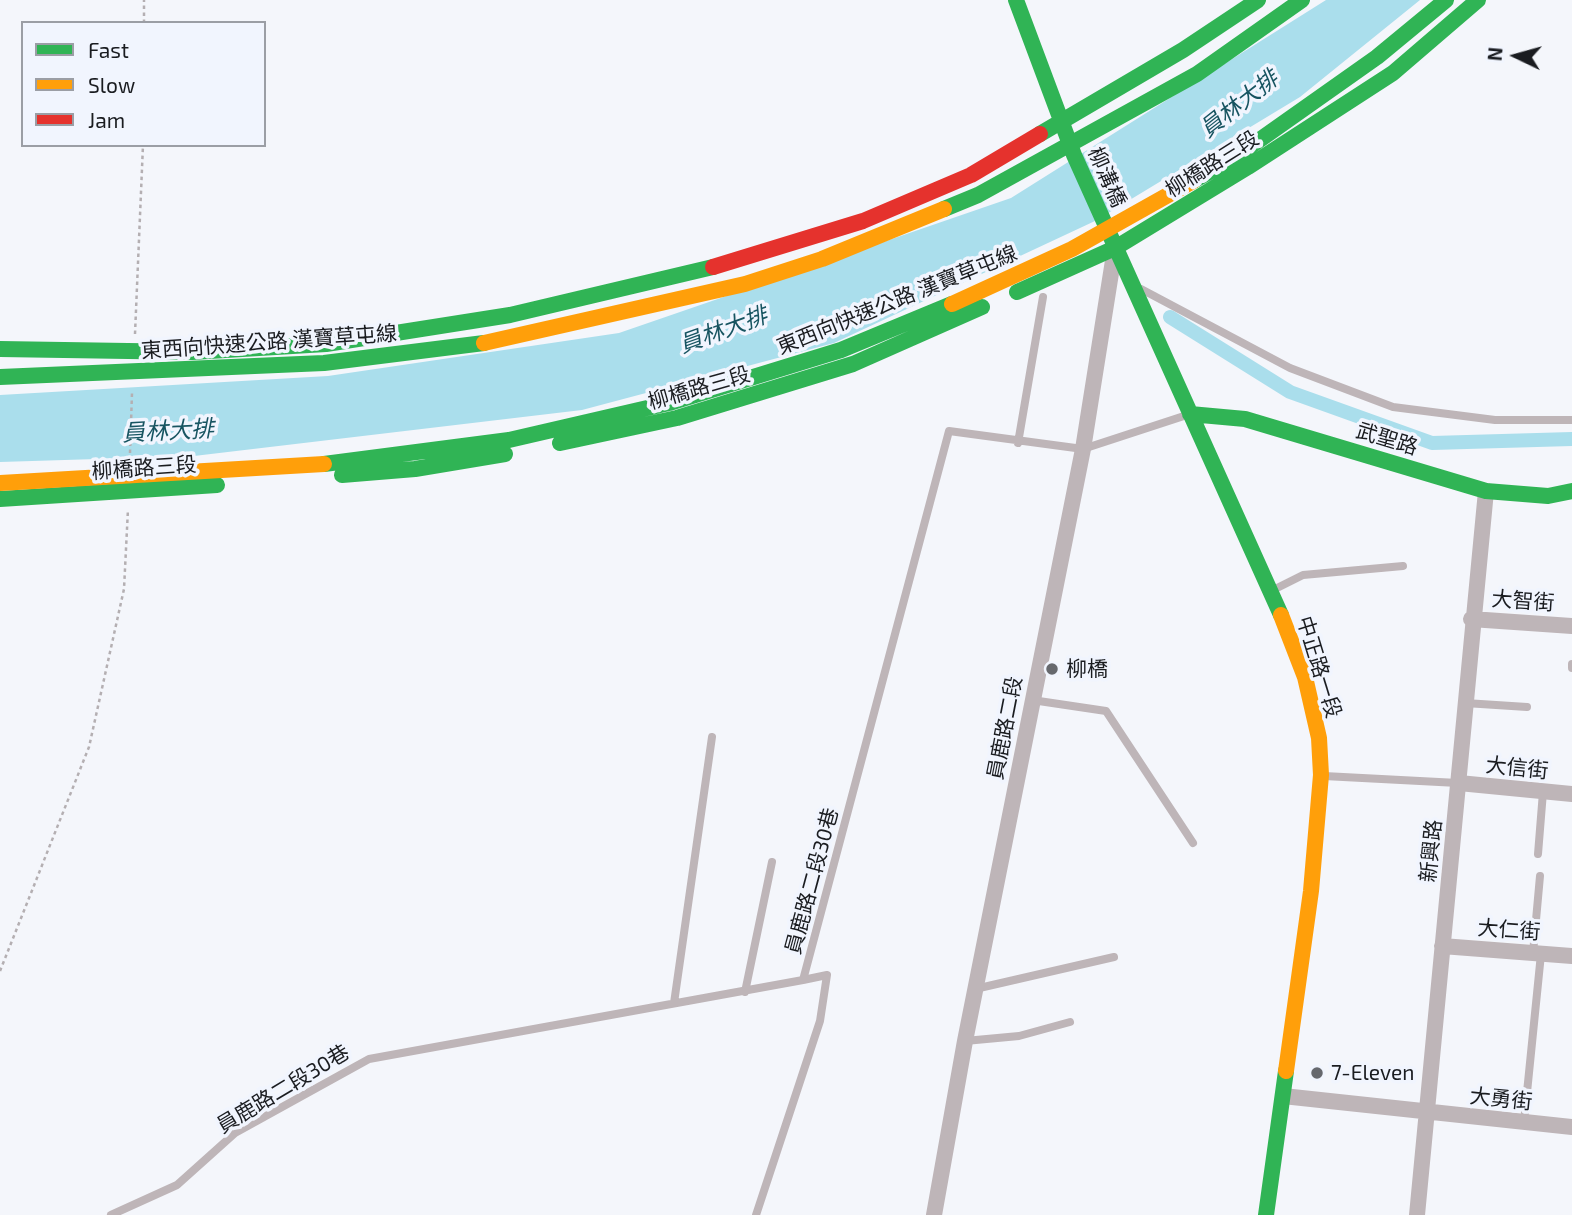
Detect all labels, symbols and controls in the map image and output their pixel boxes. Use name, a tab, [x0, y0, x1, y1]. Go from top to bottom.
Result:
legend	[21, 21, 266, 147]
north arrow	[1481, 21, 1551, 91]
text: Fast	[88, 37, 129, 62]
text: N	[1483, 46, 1507, 62]
water label: 員林大排	[1194, 65, 1284, 143]
text: Slow	[88, 72, 135, 97]
text: Jam	[88, 107, 125, 132]
street label: 柳橋路三段	[1161, 125, 1263, 203]
street label: 柳溝橋	[1083, 143, 1131, 211]
street label: 東西向快速公路 漢寶草屯線	[773, 240, 1021, 360]
water label: 員林大排	[675, 301, 771, 359]
street label: 東西向快速公路 漢寶草屯線	[140, 320, 398, 364]
street label: 柳橋路三段	[645, 361, 753, 415]
water label: 員林大排	[121, 415, 215, 447]
street label: 武聖路	[1353, 418, 1421, 460]
street label: 柳橋路三段	[91, 452, 197, 484]
street label: 大智街	[1491, 586, 1555, 616]
street label: 中正路一段	[1292, 613, 1346, 721]
place label: 柳橋	[1066, 656, 1108, 682]
marker: 柳橋	[1044, 661, 1060, 677]
street label: 員鹿路二段	[983, 674, 1027, 782]
street label: 大信街	[1484, 752, 1550, 784]
street label: 員鹿路二段30巷	[780, 805, 844, 957]
street label: 新興路	[1415, 818, 1447, 884]
street label: 大仁街	[1477, 915, 1541, 945]
street label: 員鹿路二段30巷	[212, 1039, 354, 1139]
place label: 7-Eleven	[1331, 1060, 1414, 1086]
marker: 7-Eleven	[1309, 1065, 1325, 1081]
street label: 大勇街	[1468, 1083, 1534, 1115]

